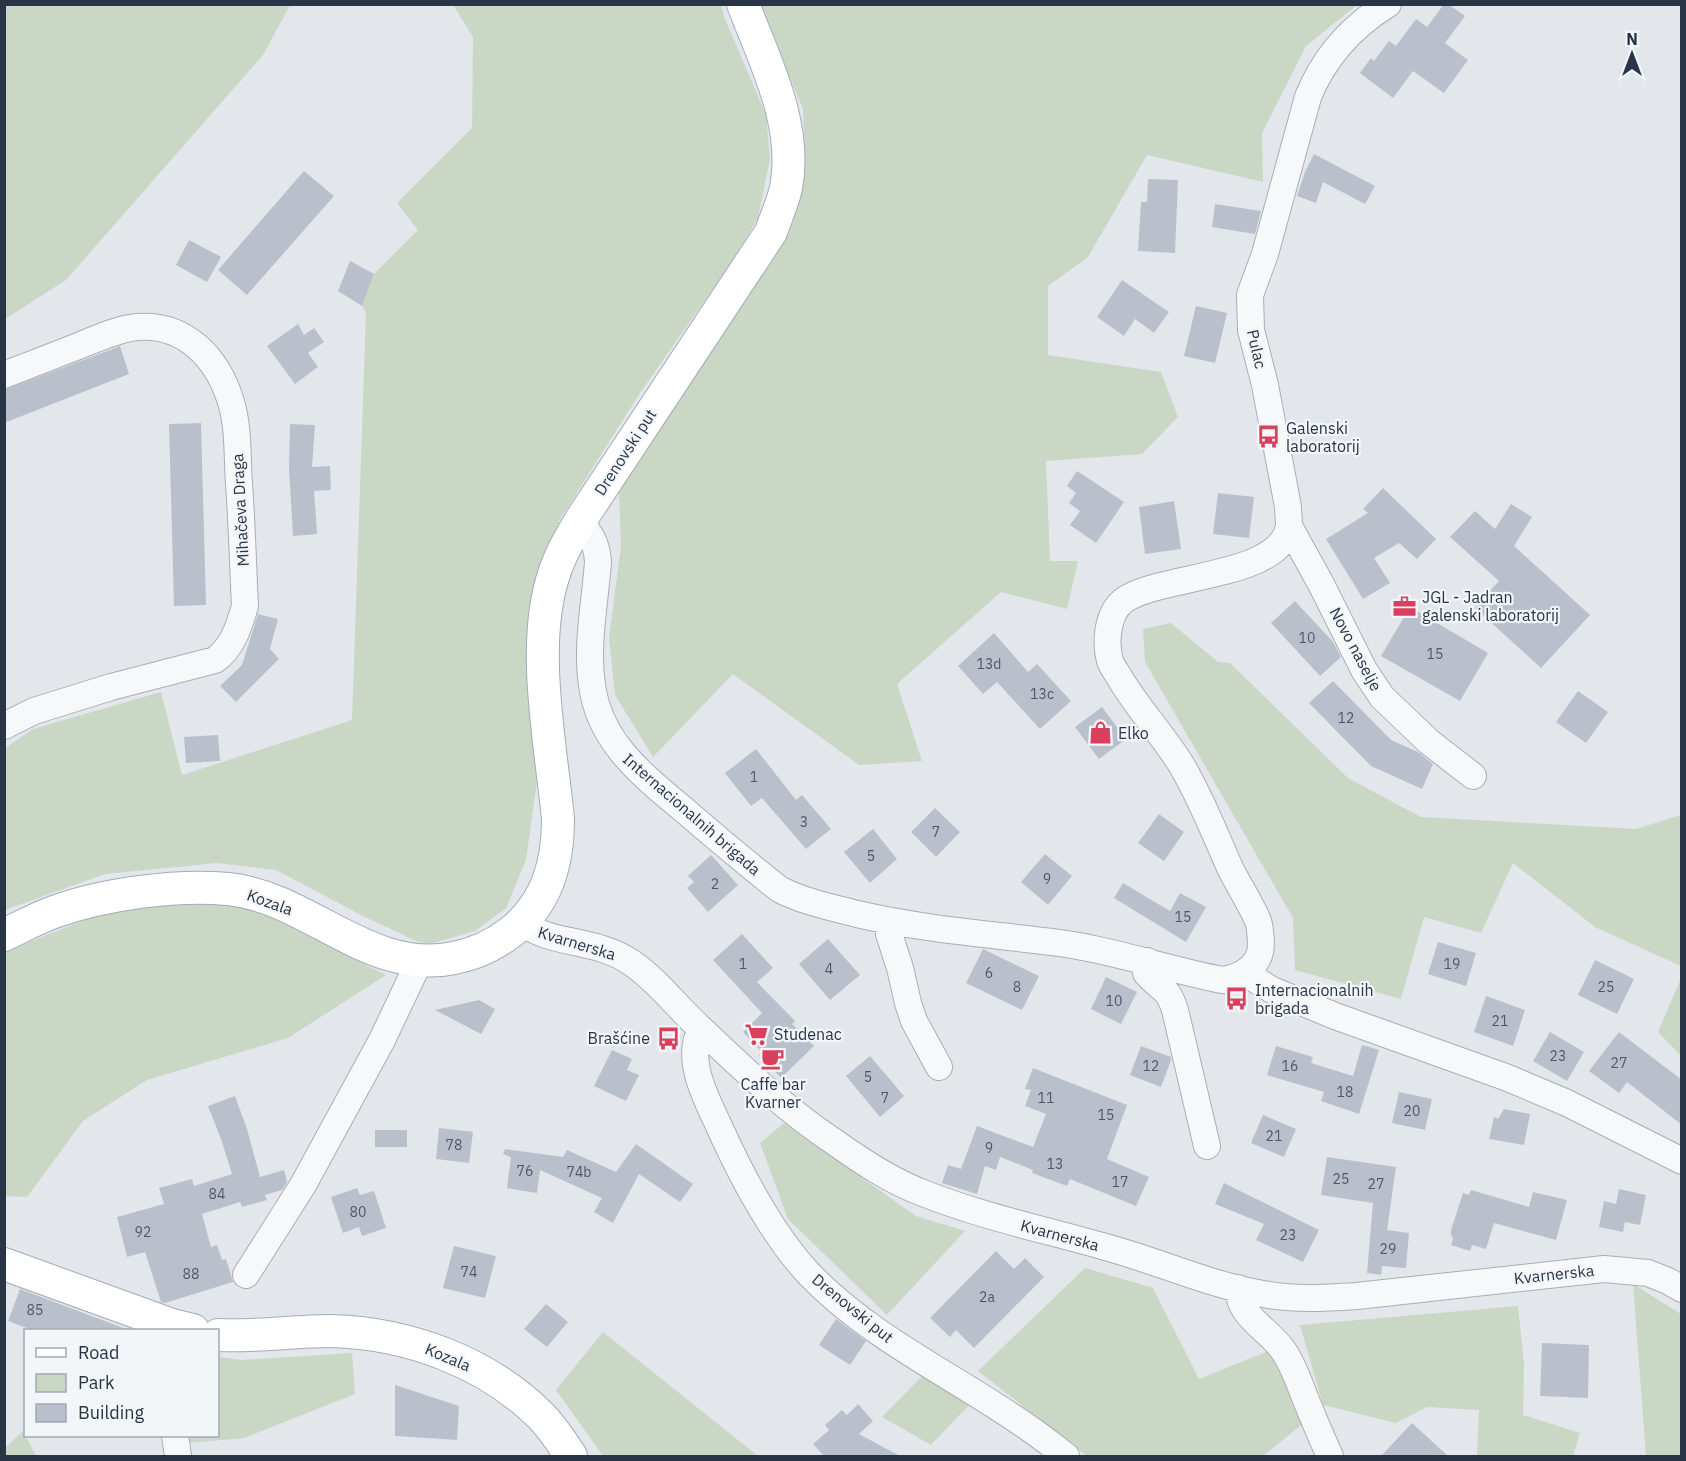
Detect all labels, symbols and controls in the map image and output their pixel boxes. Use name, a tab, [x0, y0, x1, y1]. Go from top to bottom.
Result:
north arrow	[1602, 24, 1662, 84]
text: N	[1626, 29, 1638, 49]
street label: Pulac	[1243, 327, 1271, 371]
street label: Drenovski put	[590, 405, 660, 499]
place label: Galenski laboratorij	[1286, 418, 1360, 456]
bus stop icon: Galenski laboratorij	[1255, 424, 1281, 450]
street label: Mihačeva Draga	[227, 452, 253, 567]
place label: JGL - Jadran galenski laboratorij	[1422, 587, 1559, 625]
office icon: JGL - Jadran galenski laboratorij	[1391, 593, 1417, 619]
street label: Novo naselje	[1326, 604, 1387, 694]
house number: 10	[1299, 629, 1315, 647]
house number: 15	[1427, 645, 1443, 663]
house number: 13d	[977, 655, 1001, 673]
house number: 13c	[1030, 685, 1054, 703]
house number: 12	[1338, 709, 1354, 727]
shop icon: Elko	[1087, 720, 1113, 746]
place label: Elko	[1118, 723, 1149, 743]
street label: Internacionalnih brigada	[619, 749, 765, 880]
house number: 1	[750, 768, 758, 786]
house number: 3	[800, 813, 808, 831]
house number: 7	[932, 823, 940, 841]
house number: 5	[867, 847, 875, 865]
house number: 9	[1043, 870, 1051, 888]
house number: 2	[711, 875, 719, 893]
street label: Kozala	[244, 884, 296, 920]
house number: 15	[1175, 908, 1191, 926]
street label: Kvarnerska	[536, 922, 619, 964]
house number: 1	[739, 955, 747, 973]
house number: 19	[1444, 955, 1460, 973]
house number: 4	[825, 960, 833, 978]
house number: 6	[985, 964, 993, 982]
house number: 8	[1013, 978, 1021, 996]
house number: 25	[1598, 978, 1614, 996]
place label: Internacionalnih brigada	[1255, 980, 1374, 1018]
bus stop icon: Internacionalnih brigada	[1224, 986, 1250, 1012]
house number: 10	[1106, 992, 1122, 1010]
house number: 21	[1492, 1012, 1508, 1030]
supermarket icon: Studenac	[743, 1021, 769, 1047]
place label: Studenac	[774, 1024, 842, 1044]
bus stop icon: Brašćine	[655, 1025, 681, 1051]
place label: Brašćine	[587, 1028, 650, 1048]
cafe icon: Caffe bar Kvarner	[760, 1046, 786, 1072]
house number: 23	[1550, 1047, 1566, 1065]
house number: 27	[1611, 1054, 1627, 1072]
house number: 12	[1143, 1057, 1159, 1075]
house number: 16	[1282, 1057, 1298, 1075]
house number: 5	[864, 1068, 872, 1086]
place label: Caffe bar Kvarner	[740, 1074, 806, 1112]
house number: 18	[1337, 1083, 1353, 1101]
house number: 7	[881, 1089, 889, 1107]
house number: 11	[1038, 1089, 1054, 1107]
house number: 20	[1404, 1102, 1420, 1120]
house number: 15	[1098, 1106, 1114, 1124]
house number: 21	[1266, 1127, 1282, 1145]
house number: 78	[446, 1136, 462, 1154]
house number: 9	[985, 1139, 993, 1157]
house number: 13	[1047, 1155, 1063, 1173]
house number: 76	[517, 1162, 533, 1180]
house number: 74b	[567, 1163, 591, 1181]
house number: 25	[1333, 1170, 1349, 1188]
house number: 17	[1112, 1173, 1128, 1191]
house number: 27	[1368, 1175, 1384, 1193]
house number: 84	[209, 1185, 225, 1203]
house number: 80	[350, 1203, 366, 1221]
street label: Kvarnerska	[1019, 1215, 1102, 1255]
house number: 92	[135, 1223, 151, 1241]
house number: 23	[1280, 1226, 1296, 1244]
house number: 29	[1380, 1240, 1396, 1258]
street label: Kvarnerska	[1513, 1260, 1596, 1288]
house number: 74	[461, 1263, 477, 1281]
house number: 88	[183, 1265, 199, 1283]
street label: Drenovski put	[808, 1269, 898, 1347]
house number: 2a	[979, 1288, 995, 1306]
house number: 85	[27, 1301, 43, 1319]
legend	[24, 1329, 219, 1437]
street label: Kozala	[422, 1339, 474, 1376]
text: Road	[78, 1341, 119, 1364]
text: Park	[78, 1371, 115, 1394]
text: Building	[78, 1401, 145, 1424]

